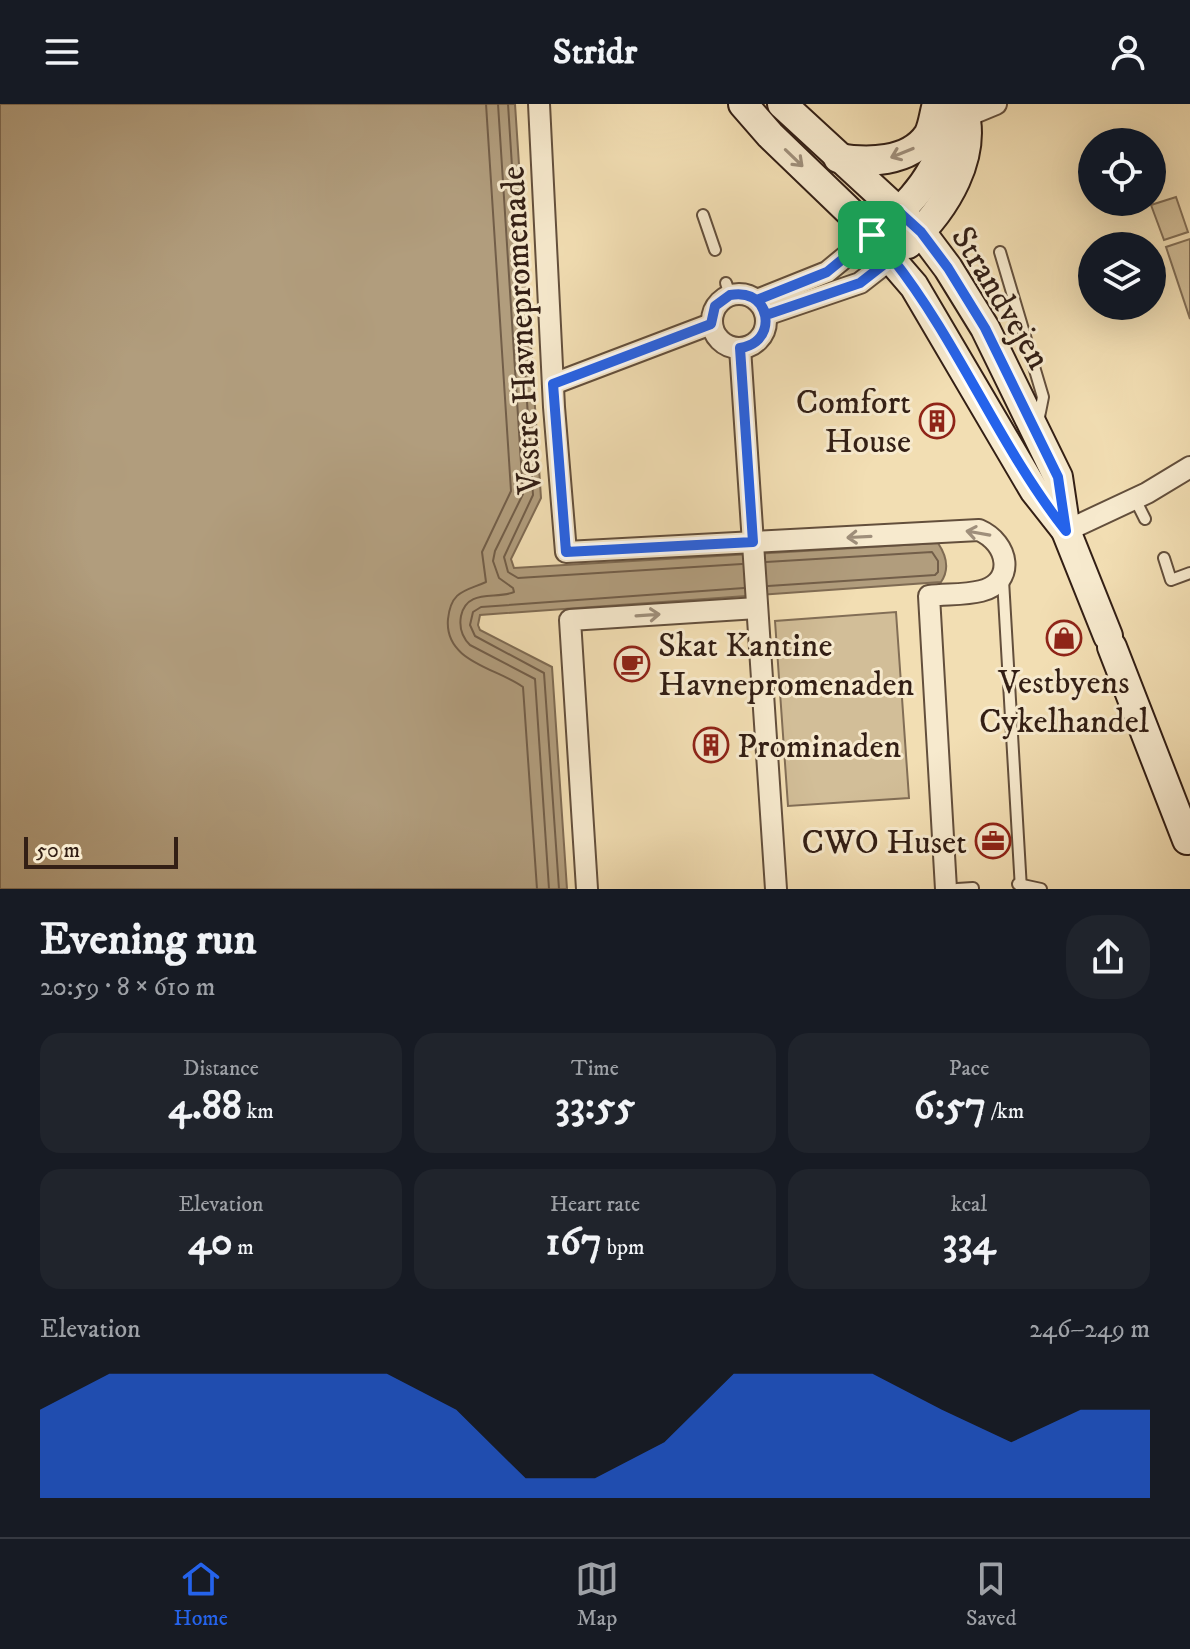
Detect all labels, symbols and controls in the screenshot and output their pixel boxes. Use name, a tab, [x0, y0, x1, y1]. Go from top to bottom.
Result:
icon: menu	[40, 30, 84, 74]
text: Stridr	[553, 30, 637, 75]
icon: person	[1106, 30, 1150, 74]
map controls	[1078, 128, 1166, 320]
button: locate	[1078, 128, 1166, 216]
one-way arrow	[890, 146, 914, 161]
one-way arrow	[784, 148, 804, 167]
street label: Vestre Havnepromenade	[492, 165, 552, 496]
pin	[838, 201, 906, 269]
icon: arrive	[850, 213, 894, 257]
street label: Strandvejen	[941, 219, 1059, 377]
button: layers	[1078, 232, 1166, 320]
place label: Comfort House	[796, 382, 911, 463]
building icon: Comfort House	[918, 402, 956, 440]
one-way arrow	[966, 525, 992, 540]
one-way arrow	[846, 529, 873, 544]
one-way arrow	[634, 607, 661, 622]
shop icon: Vestbyens Cykelhandel	[1045, 619, 1083, 657]
place label: Skat Kantine Havnepromenaden	[658, 625, 914, 706]
cafe icon: Skat Kantine Havnepromenaden	[613, 645, 651, 683]
place label: Vestbyens Cykelhandel	[979, 662, 1150, 743]
building icon: Prominaden	[692, 726, 730, 764]
place label: Prominaden	[737, 726, 901, 768]
place label: CWO Huset	[802, 822, 967, 864]
office icon: CWO Huset	[974, 822, 1012, 860]
scale bar	[24, 833, 178, 869]
text: 50 m	[36, 837, 80, 864]
text: Evening run	[40, 913, 257, 968]
button: share	[1066, 915, 1150, 999]
text: 20:59 · 8 × 610 m	[40, 971, 215, 1004]
text: Distance	[183, 1055, 259, 1082]
text: Time	[571, 1055, 619, 1082]
text: Pace	[949, 1055, 989, 1082]
text: 4.88	[168, 1082, 242, 1132]
text: 33:55	[555, 1082, 635, 1132]
text: 6:57	[914, 1082, 986, 1132]
text: km	[242, 1098, 274, 1125]
text: /km	[986, 1098, 1024, 1125]
text: Elevation	[178, 1191, 264, 1218]
text: Heart rate	[550, 1191, 640, 1218]
text: kcal	[951, 1191, 987, 1218]
text: 40	[188, 1218, 233, 1268]
text: 167	[545, 1218, 602, 1268]
text: 334	[943, 1218, 995, 1268]
text: m	[233, 1234, 254, 1261]
text: bpm	[602, 1234, 645, 1261]
text: Elevation	[40, 1313, 141, 1346]
text: 246–249 m	[1029, 1313, 1150, 1346]
tab: Home	[174, 1557, 228, 1632]
tab: Map	[575, 1557, 619, 1632]
tab: Saved	[966, 1557, 1016, 1632]

